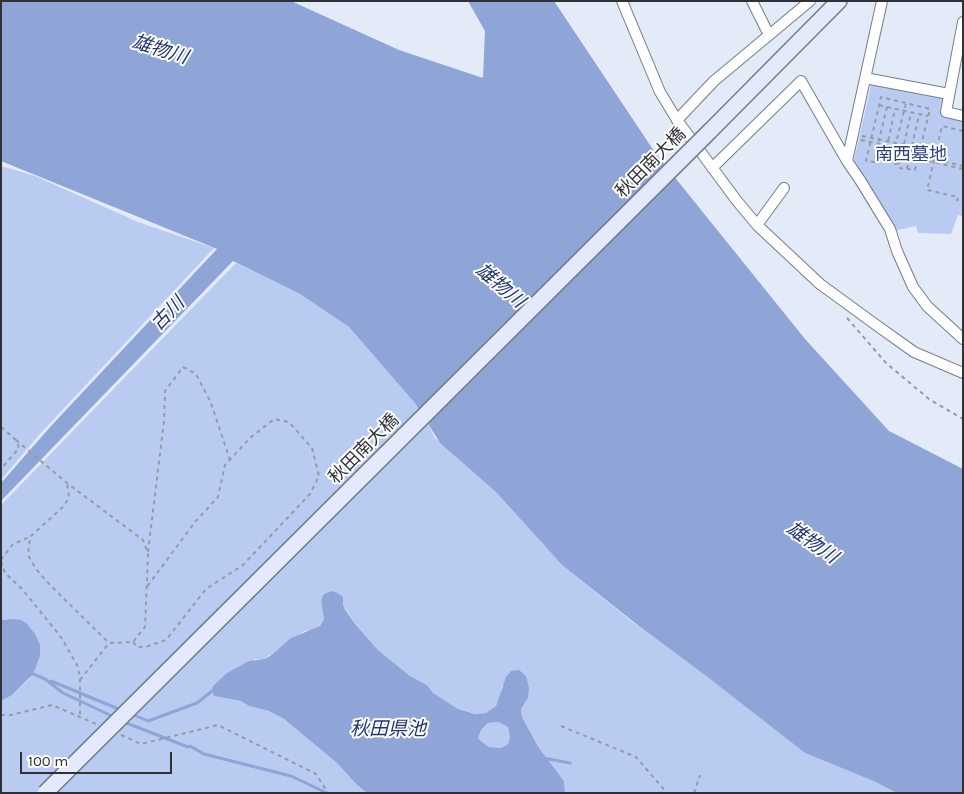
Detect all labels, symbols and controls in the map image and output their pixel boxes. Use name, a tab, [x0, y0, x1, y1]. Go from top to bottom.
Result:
water label: 雄物川	[129, 31, 191, 69]
street label: 秋田南大橋	[612, 124, 690, 202]
park label: 南西墓地	[875, 144, 947, 166]
water label: 雄物川	[471, 259, 529, 313]
water label: 古川	[147, 292, 189, 336]
street label: 秋田南大橋	[325, 410, 403, 488]
water label: 雄物川	[782, 517, 842, 569]
water label: 秋田県池	[350, 719, 426, 741]
scale bar	[22, 742, 175, 774]
text: 100 m	[28, 752, 68, 770]

